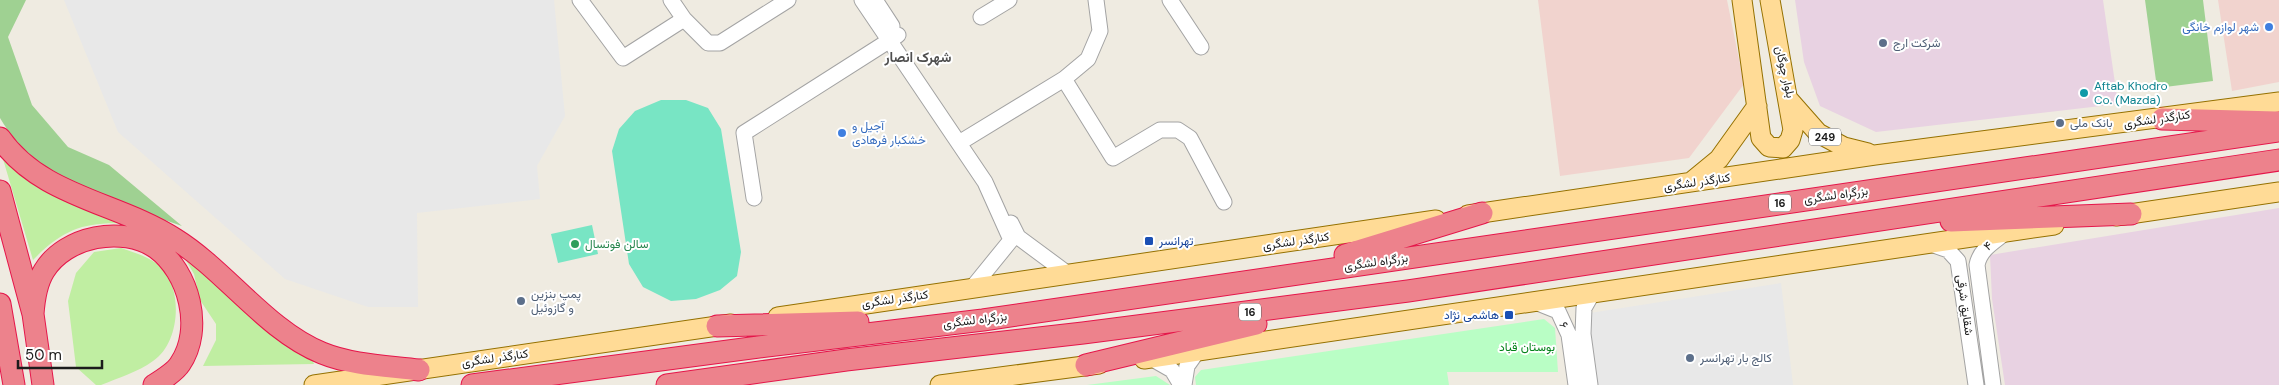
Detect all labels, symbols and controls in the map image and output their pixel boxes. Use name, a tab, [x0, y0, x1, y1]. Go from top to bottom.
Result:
place label: شهر لوازم خانگی	[2182, 19, 2259, 35]
marker: شهر لوازم خانگی	[2263, 21, 2275, 33]
place label: شرکت ارج	[1893, 35, 1941, 52]
marker: شرکت ارج	[1877, 37, 1889, 49]
street label: بلوار چوگان	[1771, 45, 1799, 99]
district label: شهرک انصار	[884, 48, 951, 66]
place label: Aftab Khodro Co. (Mazda)	[2094, 78, 2168, 108]
marker: Aftab Khodro Co. (Mazda)	[2078, 87, 2090, 99]
street label: کنارگذر لشگری	[2123, 106, 2191, 132]
place label: بانک ملی	[2070, 115, 2113, 131]
marker: بانک ملی	[2054, 117, 2066, 129]
place label: آجیل و خشکبار فرهادی	[852, 118, 926, 148]
marker: آجیل و خشکبار فرهادی	[836, 127, 848, 139]
road number: 249	[1809, 128, 1841, 146]
street label: کنارگذر لشگری	[1663, 169, 1731, 195]
street label: بزرگراه لشگری	[1803, 183, 1869, 207]
road number: 16	[1769, 194, 1791, 212]
street label: کنارگذر لشگری	[1262, 228, 1330, 254]
place label: تهرانسر	[1158, 233, 1194, 249]
marker: تهرانسر	[1143, 235, 1155, 247]
place label: سالن فوتسال	[585, 236, 648, 252]
marker: سالن فوتسال	[569, 238, 581, 250]
street label: ۴	[1980, 238, 1996, 254]
street label: بزرگراه لشگری	[1343, 250, 1409, 274]
street label: شقایق شرقی	[1953, 274, 1977, 336]
place label: پمپ بنزین و گازوئیل	[531, 286, 581, 316]
street label: کنارگذر لشگری	[861, 286, 929, 312]
marker: پمپ بنزین و گازوئیل	[515, 295, 527, 307]
road number: 16	[1239, 304, 1261, 320]
place label: هاشمی نژاد	[1444, 307, 1499, 323]
street label: بزرگراه لشگری	[942, 308, 1008, 332]
marker: هاشمی نژاد	[1503, 309, 1515, 321]
street label: ۶	[1556, 319, 1573, 331]
scale bar	[18, 338, 101, 370]
park label: بوستان قباد	[1499, 339, 1555, 355]
text: 50 m	[25, 345, 62, 365]
street label: کنارگذر لشگری	[461, 345, 529, 371]
place label: کالج بار تهرانسر	[1699, 350, 1772, 367]
marker: کالج بار تهرانسر	[1684, 352, 1696, 364]

